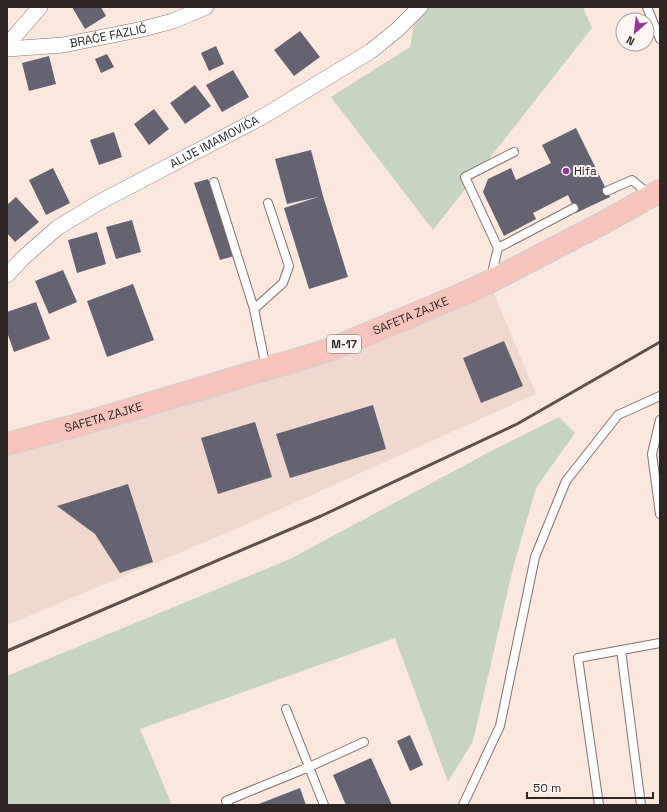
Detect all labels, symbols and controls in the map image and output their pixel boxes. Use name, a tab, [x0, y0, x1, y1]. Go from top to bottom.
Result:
north arrow	[615, 12, 655, 52]
street label: BRAĆE FAZLIĆ	[68, 20, 148, 52]
text: N	[624, 33, 637, 49]
street label: ALIJE IMAMOVIĆA	[167, 112, 262, 172]
place label: Hifa	[574, 163, 597, 179]
marker: Hifa	[561, 166, 571, 176]
street label: SAFETA ZAJKE	[370, 293, 451, 339]
road number: M-17	[327, 335, 361, 353]
street label: SAFETA ZAJKE	[63, 398, 145, 436]
scale bar	[527, 774, 653, 800]
text: 50 m	[533, 780, 561, 796]

